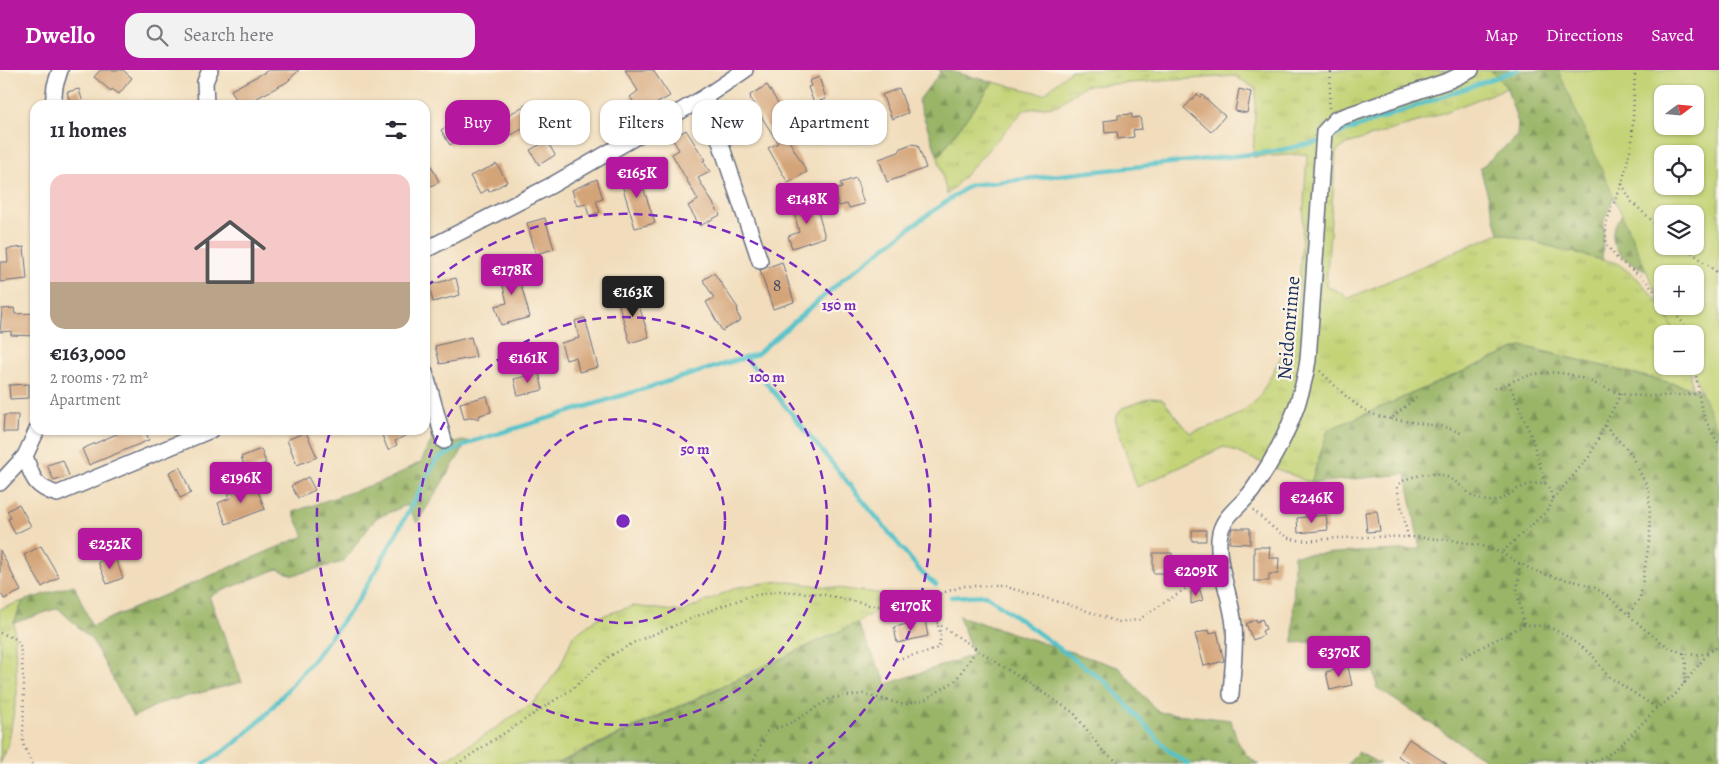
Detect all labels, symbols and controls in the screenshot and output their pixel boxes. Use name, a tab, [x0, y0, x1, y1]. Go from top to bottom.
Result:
search box	[125, 13, 475, 58]
text: Dwello	[25, 19, 95, 51]
icon: search	[143, 21, 171, 49]
text: Search here	[183, 22, 274, 48]
text: Map	[1485, 23, 1518, 47]
text: Directions	[1546, 23, 1623, 47]
text: Saved	[1651, 23, 1694, 47]
north arrow	[1654, 85, 1704, 135]
map controls	[1654, 85, 1704, 375]
chip: Buy	[445, 100, 510, 145]
chip: Rent	[520, 100, 590, 145]
chip: Filters	[600, 100, 682, 145]
chip: New	[692, 100, 762, 145]
chip: Apartment	[772, 100, 887, 145]
text: 11 homes	[50, 116, 127, 144]
icon: filters	[382, 116, 410, 144]
button: locate	[1654, 145, 1704, 195]
pin: €165K	[602, 156, 672, 199]
text: €165K	[617, 162, 657, 184]
pin: €148K	[772, 182, 842, 225]
text: €148K	[787, 188, 827, 210]
button: layers	[1654, 205, 1704, 255]
icon: home	[185, 207, 275, 297]
pin: €178K	[477, 254, 547, 296]
text: €178K	[492, 259, 532, 281]
button: +	[1654, 265, 1704, 315]
house number: 8	[773, 273, 781, 297]
street label: Neidonrinne	[1270, 275, 1307, 381]
pin: €163K	[598, 276, 668, 318]
text: €163K	[613, 281, 653, 303]
text: 150 m	[822, 295, 857, 315]
button: −	[1654, 325, 1704, 375]
text: €163,000	[50, 339, 126, 367]
pin: €161K	[493, 342, 563, 384]
text: €161K	[509, 347, 547, 369]
text: 2 rooms · 72 m²	[50, 367, 148, 389]
text: 100 m	[749, 367, 785, 387]
text: Apartment	[50, 389, 121, 411]
text: 50 m	[680, 439, 710, 459]
pin: €196K	[206, 462, 276, 504]
text: €196K	[221, 467, 261, 489]
pin: €246K	[1277, 482, 1347, 524]
text: €246K	[1291, 487, 1333, 509]
centre of rings	[614, 512, 632, 530]
pin: €252K	[75, 528, 145, 570]
text: €252K	[89, 533, 131, 555]
pin: €209K	[1161, 554, 1231, 597]
text: €209K	[1175, 560, 1217, 582]
pin: €170K	[876, 590, 946, 632]
text: €170K	[891, 595, 931, 617]
pin: €370K	[1304, 636, 1374, 678]
text: €370K	[1318, 641, 1360, 663]

